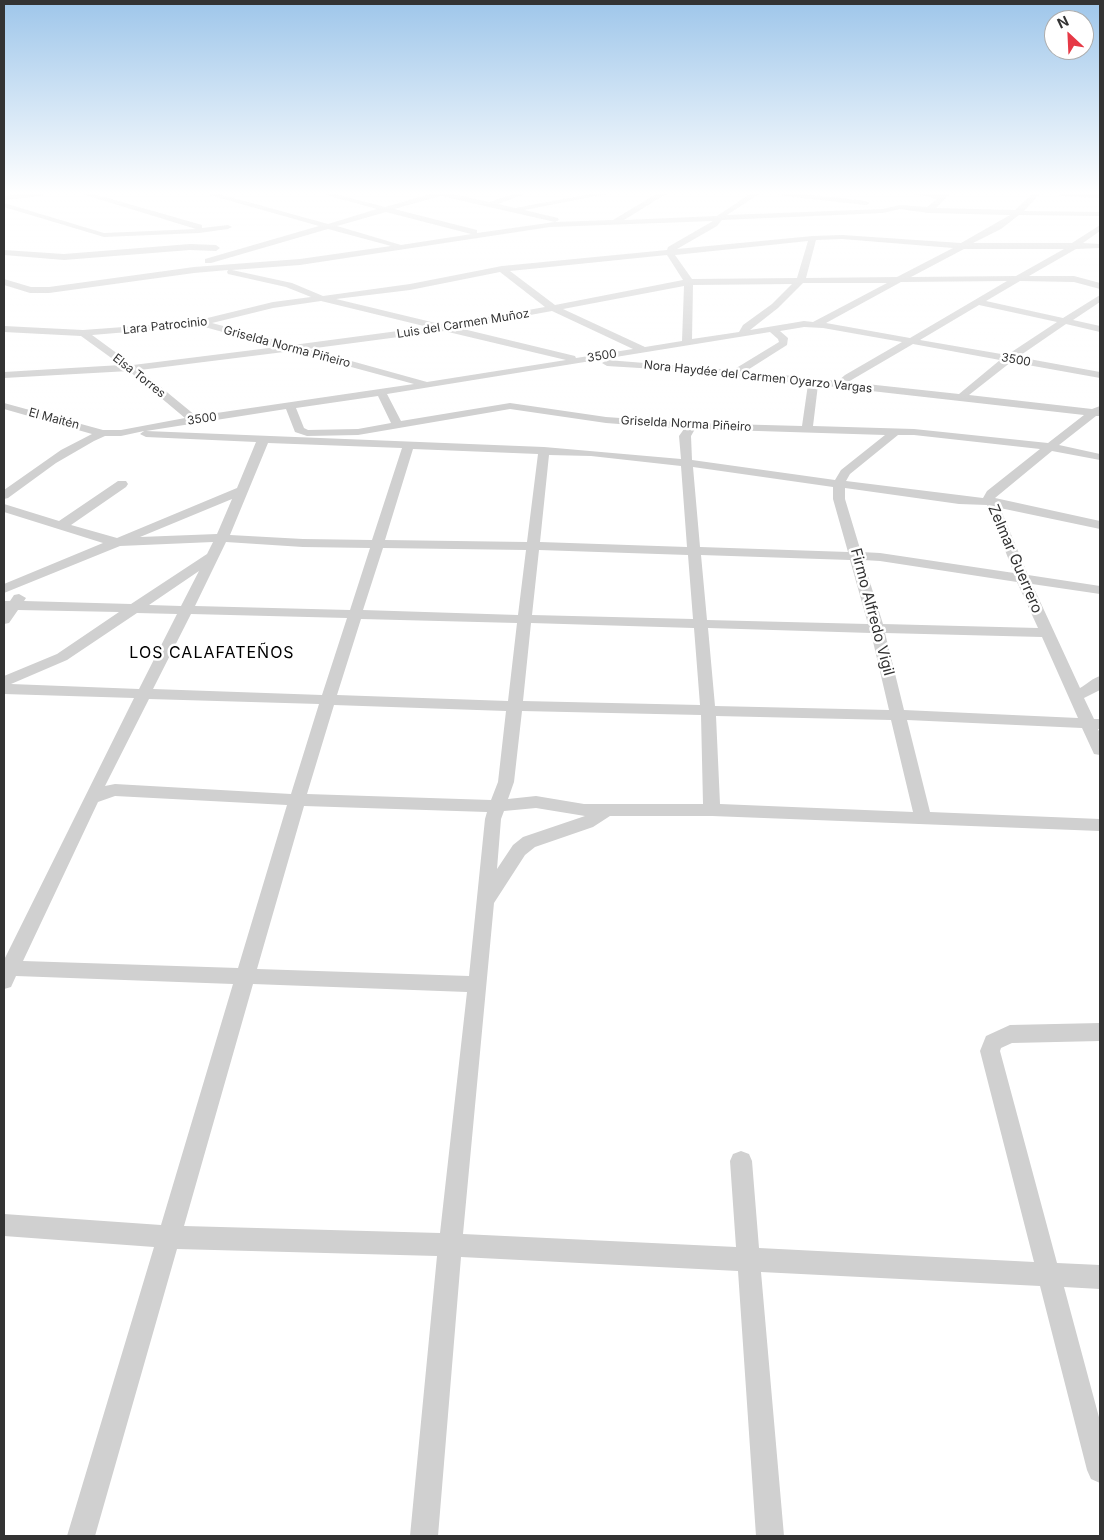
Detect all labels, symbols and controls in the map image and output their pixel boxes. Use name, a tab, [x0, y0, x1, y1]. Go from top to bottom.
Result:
north arrow	[1044, 10, 1094, 60]
text: N	[1054, 12, 1071, 32]
street label: Luis del Carmen Muñoz	[396, 306, 530, 342]
street label: Lara Patrocinio	[122, 314, 208, 338]
street label: Griselda Norma Piñeiro	[222, 323, 352, 371]
street label: 3500	[586, 347, 618, 365]
street label: 3500	[1000, 350, 1032, 370]
street label: Elsa Torres	[110, 351, 168, 401]
street label: Nora Haydée del Carmen Oyarzo Vargas	[643, 358, 873, 396]
street label: El Maitén	[27, 405, 81, 433]
street label: 3500	[186, 410, 218, 428]
street label: Griselda Norma Piñeiro	[620, 413, 752, 435]
street label: Zelmar Guerrero	[984, 502, 1046, 616]
street label: Firmo Alfredo Vigil	[846, 546, 898, 678]
district label: LOS CALAFATEÑOS	[127, 643, 297, 663]

